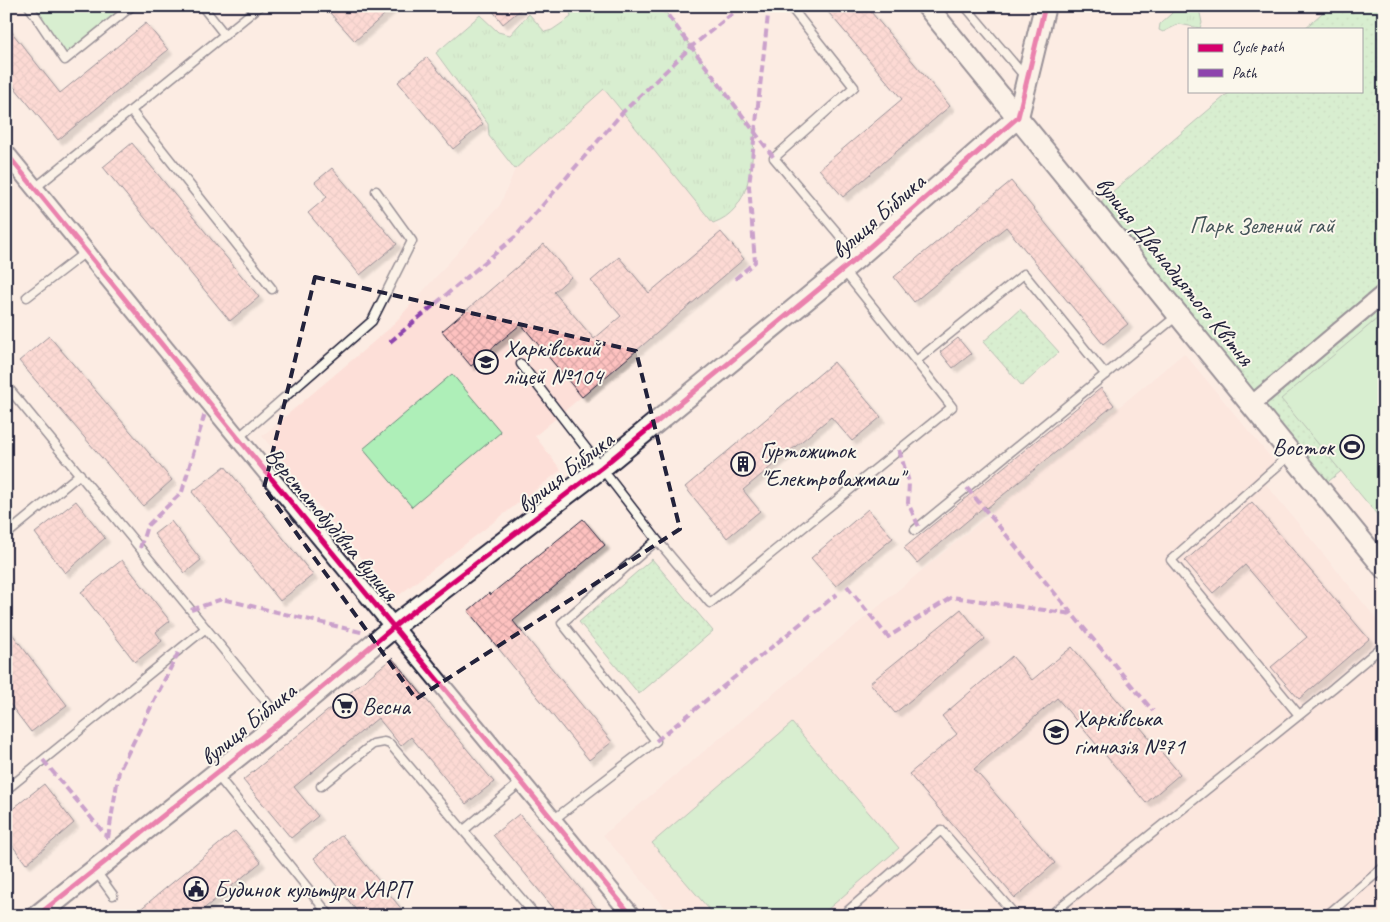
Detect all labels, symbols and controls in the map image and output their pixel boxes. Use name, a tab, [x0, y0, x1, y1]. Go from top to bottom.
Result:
legend	[1188, 28, 1362, 92]
text: Cycle path	[1232, 38, 1284, 57]
text: Path	[1232, 64, 1258, 83]
street label: вулиця Біблика	[825, 166, 932, 265]
street label: вулиця Дванадцятого Квітня	[1089, 170, 1262, 373]
park label: Парк Зелений гай	[1189, 210, 1337, 240]
place label: Харківський ліцей №104	[504, 333, 605, 391]
school or university icon: Харківський ліцей №104	[473, 349, 499, 375]
street label: вулиця Біблика	[510, 424, 621, 519]
place label: Восток	[1272, 432, 1336, 462]
sports icon: Восток	[1339, 434, 1365, 460]
place label: Гуртожиток "Електроважмаш"	[760, 435, 909, 493]
street label: Верстатобудівна вулиця	[259, 441, 406, 608]
building icon: Гуртожиток "Електроважмаш"	[730, 451, 756, 477]
street label: вулиця Біблика	[194, 675, 303, 772]
place label: Весна	[362, 691, 411, 721]
supermarket icon: Весна	[332, 693, 358, 719]
place label: Харківська гімназія №71	[1074, 703, 1186, 761]
school or university icon: Харківська гімназія №71	[1043, 719, 1069, 745]
place label: Будинок культури ХАРП	[214, 874, 414, 904]
public building icon: Будинок культури ХАРП	[183, 876, 209, 902]

